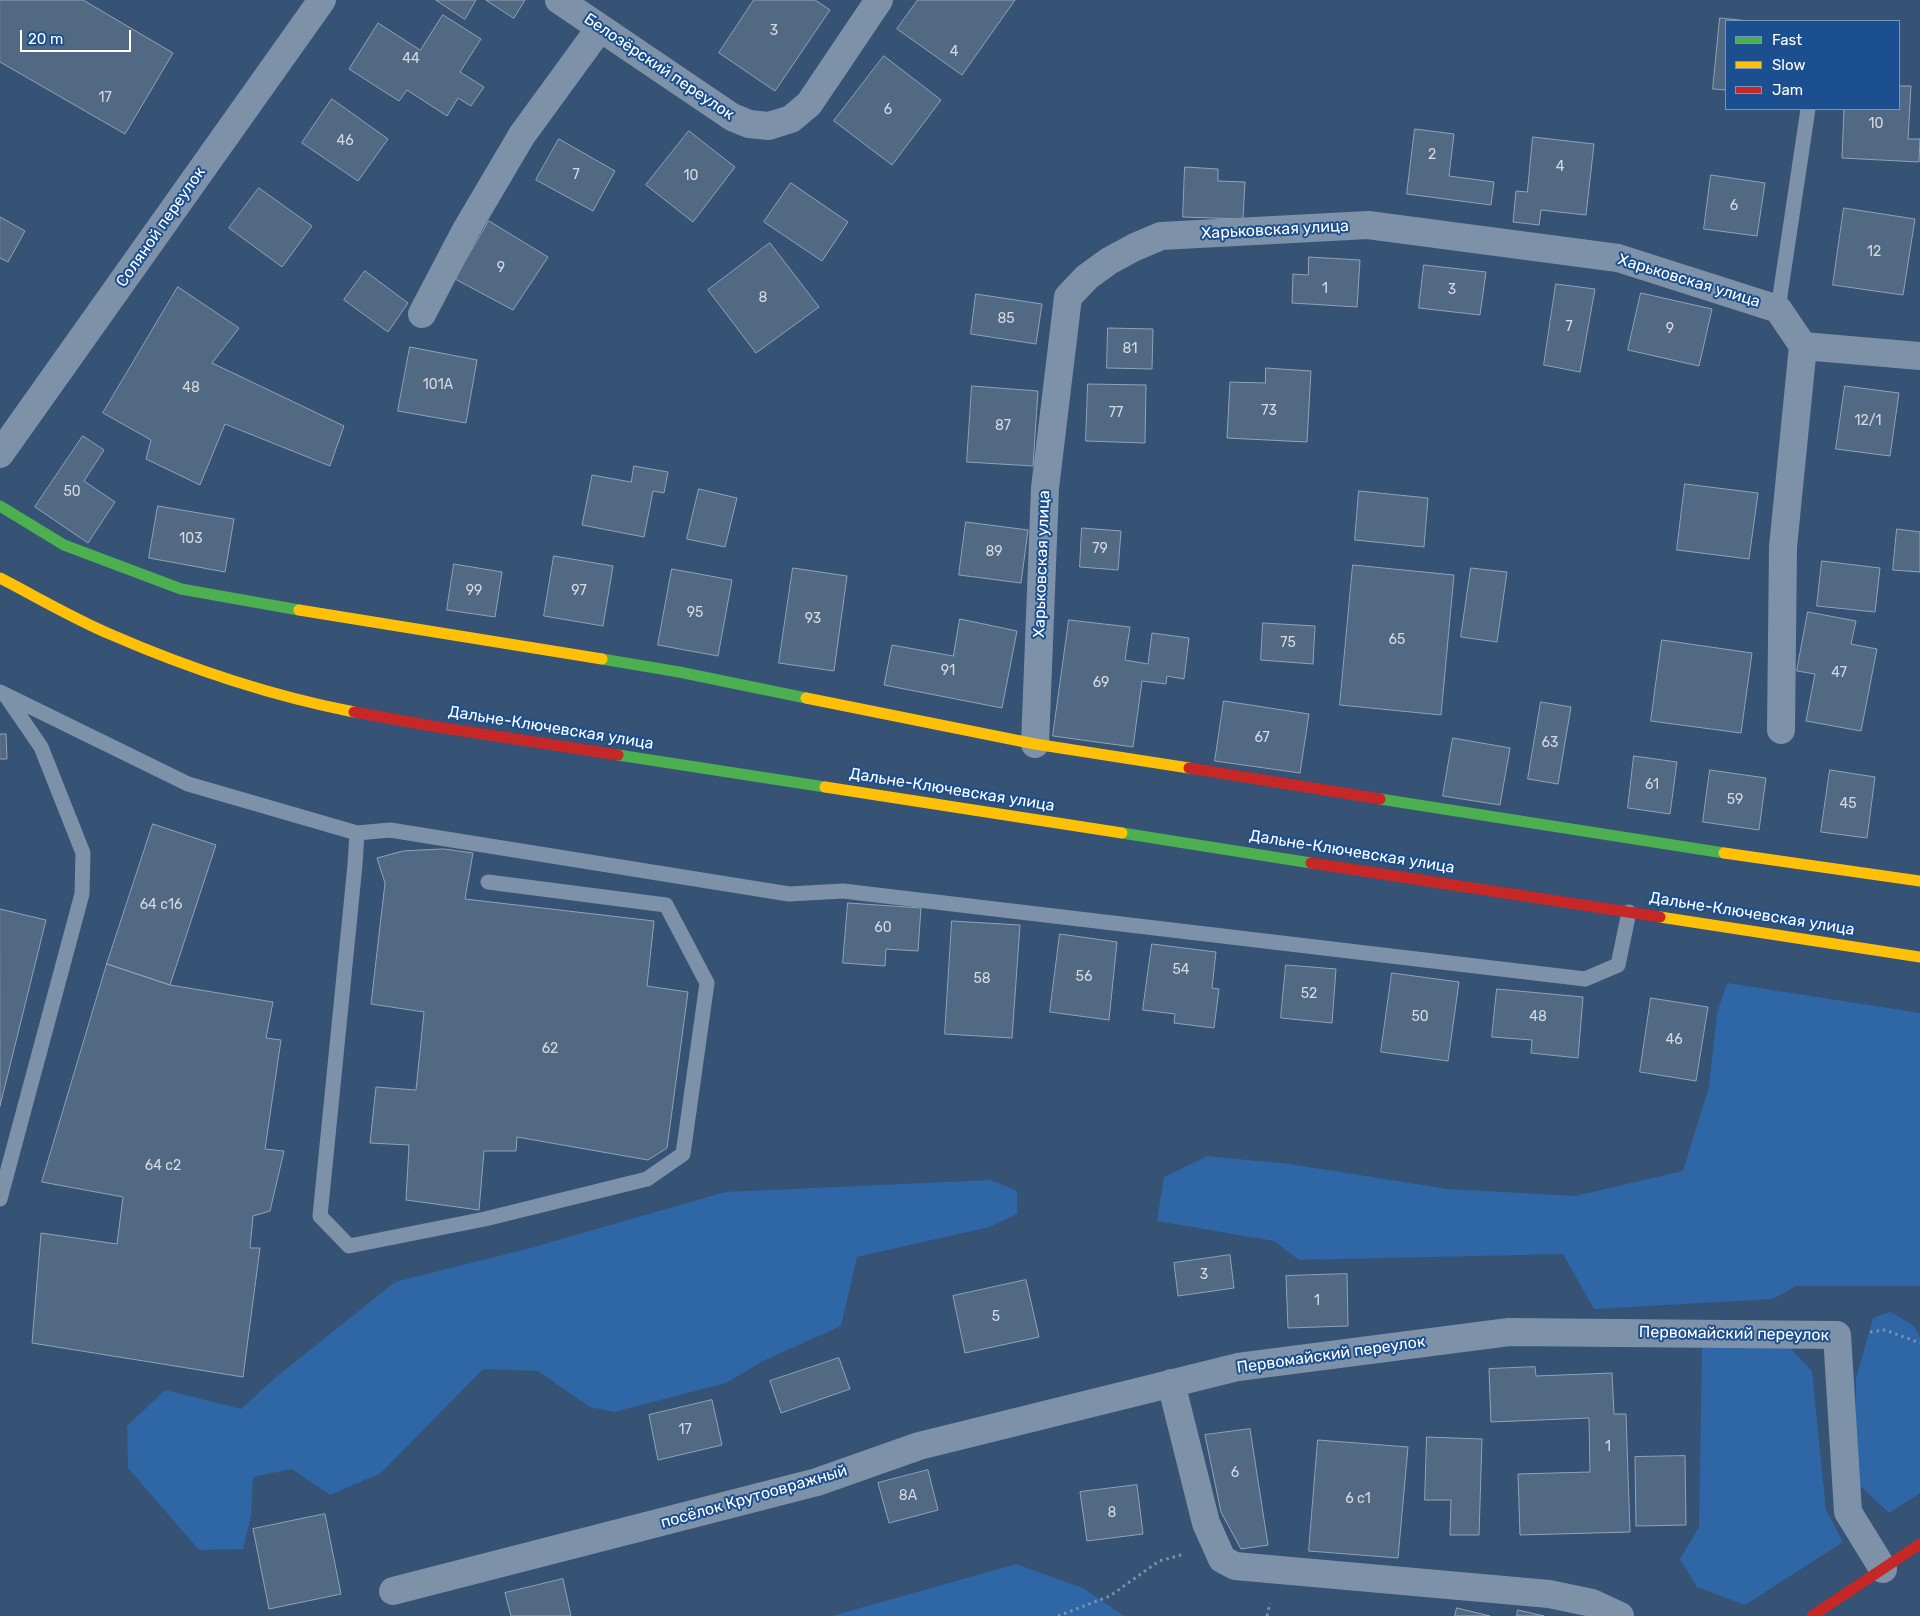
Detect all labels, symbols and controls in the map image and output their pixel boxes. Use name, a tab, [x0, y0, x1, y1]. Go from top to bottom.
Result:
street label: Белозёрский переулок	[580, 10, 738, 124]
scale bar	[22, 20, 134, 52]
legend	[1725, 20, 1900, 110]
house number: 3	[770, 23, 778, 39]
text: 20 m	[28, 30, 63, 48]
text: Fast	[1772, 31, 1802, 49]
house number: 4	[950, 44, 958, 60]
house number: 44	[402, 51, 420, 67]
text: Slow	[1772, 56, 1805, 74]
text: Jam	[1772, 81, 1803, 99]
house number: 17	[98, 90, 112, 106]
house number: 6	[884, 102, 892, 118]
house number: 10	[1869, 116, 1883, 132]
house number: 46	[336, 133, 354, 149]
house number: 2	[1428, 147, 1436, 163]
house number: 4	[1556, 159, 1564, 175]
street label: Соляной переулок	[112, 163, 210, 291]
house number: 7	[572, 167, 580, 183]
house number: 10	[684, 168, 698, 184]
house number: 6	[1730, 198, 1738, 214]
street label: Харьковская улица	[1201, 217, 1349, 243]
house number: 12	[1867, 244, 1881, 260]
street label: Харьковская улица	[1616, 250, 1762, 312]
house number: 9	[497, 260, 505, 276]
house number: 1	[1322, 281, 1328, 297]
house number: 3	[1448, 282, 1456, 298]
house number: 8	[759, 290, 767, 306]
house number: 85	[997, 311, 1015, 327]
house number: 7	[1565, 319, 1573, 335]
house number: 9	[1666, 321, 1674, 337]
house number: 81	[1123, 341, 1137, 357]
house number: 101А	[423, 377, 453, 393]
house number: 48	[182, 380, 200, 396]
house number: 73	[1261, 403, 1277, 419]
house number: 77	[1109, 405, 1123, 421]
house number: 12/1	[1855, 413, 1881, 429]
house number: 87	[995, 418, 1011, 434]
house number: 50	[63, 484, 81, 500]
street label: Харьковская улица	[1030, 490, 1054, 638]
house number: 103	[179, 531, 203, 547]
house number: 79	[1092, 541, 1108, 557]
house number: 89	[985, 544, 1003, 560]
house number: 99	[466, 583, 482, 599]
house number: 97	[571, 583, 587, 599]
house number: 95	[687, 605, 703, 621]
house number: 93	[805, 611, 821, 627]
house number: 65	[1389, 632, 1405, 648]
house number: 75	[1280, 635, 1296, 651]
house number: 91	[941, 663, 955, 679]
house number: 47	[1831, 665, 1847, 681]
house number: 69	[1093, 675, 1109, 691]
street label: Дальне-Ключевская улица	[447, 702, 655, 754]
house number: 67	[1254, 730, 1270, 746]
house number: 63	[1542, 735, 1558, 751]
street label: Дальне-Ключевская улица	[848, 764, 1056, 816]
house number: 61	[1645, 777, 1659, 793]
house number: 59	[1727, 792, 1743, 808]
house number: 45	[1839, 796, 1857, 812]
street label: Дальне-Ключевская улица	[1248, 826, 1456, 878]
street label: Дальне-Ключевская улица	[1648, 888, 1856, 940]
house number: 64 с16	[140, 897, 182, 913]
house number: 60	[874, 920, 892, 936]
house number: 54	[1172, 962, 1190, 978]
house number: 56	[1076, 969, 1092, 985]
house number: 58	[973, 971, 991, 987]
house number: 52	[1301, 986, 1317, 1002]
house number: 50	[1411, 1009, 1429, 1025]
house number: 48	[1529, 1009, 1547, 1025]
house number: 46	[1665, 1032, 1683, 1048]
house number: 62	[542, 1041, 558, 1057]
house number: 64 с2	[145, 1158, 181, 1174]
house number: 3	[1200, 1267, 1208, 1283]
house number: 1	[1314, 1293, 1320, 1309]
house number: 5	[992, 1309, 1000, 1325]
street label: Первомайский переулок	[1639, 1323, 1829, 1345]
street label: Первомайский переулок	[1235, 1332, 1427, 1378]
house number: 17	[678, 1422, 692, 1438]
house number: 1	[1605, 1439, 1611, 1455]
street label: посёлок Крутоовражный	[659, 1461, 849, 1533]
house number: 6	[1231, 1465, 1239, 1481]
house number: 8А	[899, 1488, 917, 1504]
house number: 6 с1	[1345, 1491, 1371, 1507]
house number: 8	[1108, 1505, 1116, 1521]

